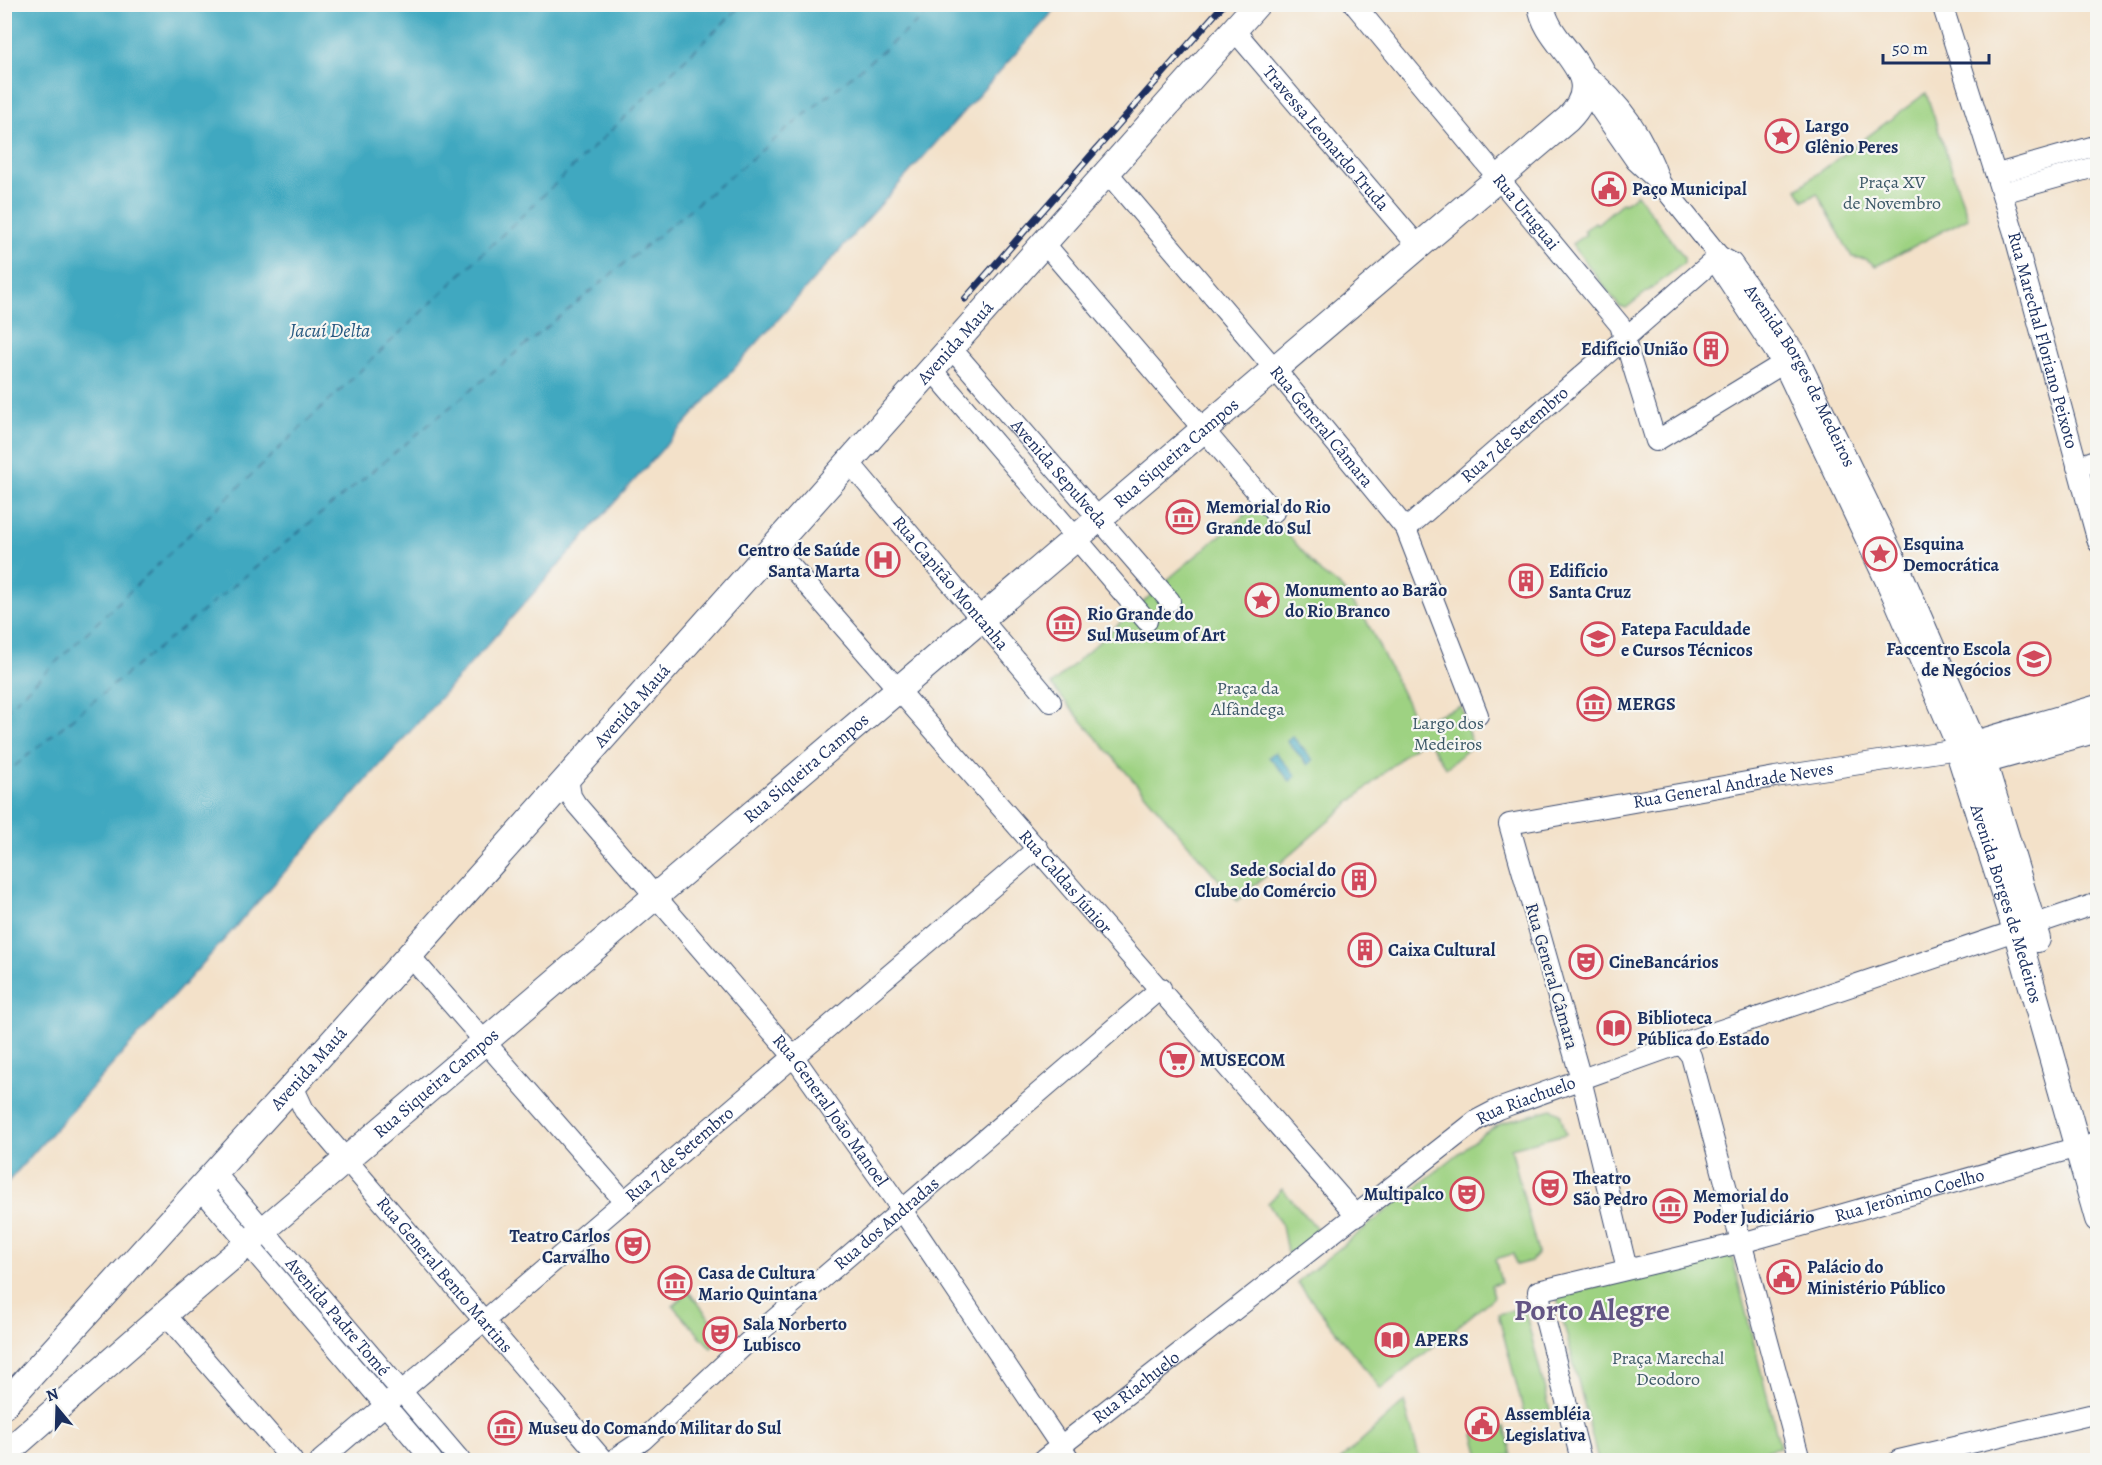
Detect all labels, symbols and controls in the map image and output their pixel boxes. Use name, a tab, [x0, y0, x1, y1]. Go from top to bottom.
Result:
scale bar	[1883, 27, 1990, 65]
text: 50 m	[1892, 36, 1928, 60]
street label: Travessa Leonardo Truda	[1257, 60, 1395, 216]
place label: Largo Glênio Peres	[1805, 114, 1898, 159]
place icon: Largo Glênio Peres	[1764, 118, 1800, 154]
street label: Rua Uruguai	[1487, 168, 1565, 255]
park label: Praça XV de Novembro	[1843, 170, 1941, 215]
public building icon: Paço Municipal	[1591, 171, 1627, 207]
place label: Paço Municipal	[1632, 177, 1747, 201]
street label: Rua Marechal Floriano Peixoto	[2002, 229, 2084, 451]
street label: Avenida Borges de Medeiros	[1738, 279, 1861, 471]
street label: Avenida Mauá	[911, 295, 999, 390]
water label: Jacuí Delta	[289, 317, 370, 344]
building icon: Edifício União	[1693, 331, 1729, 367]
place label: Edifício União	[1581, 337, 1688, 361]
street label: Rua General Câmara	[1265, 360, 1379, 493]
street label: Rua 7 de Setembro	[1455, 381, 1574, 488]
street label: Rua Siqueira Campos	[1108, 393, 1244, 513]
street label: Avenida Sepulveda	[1005, 413, 1114, 534]
place label: Memorial do Rio Grande do Sul	[1206, 495, 1331, 540]
museum icon: Memorial do Rio Grande do Sul	[1165, 499, 1201, 535]
street label: Rua Capitão Montanha	[887, 510, 1015, 656]
place label: Esquina Democrática	[1903, 532, 2000, 577]
place icon: Esquina Democrática	[1862, 536, 1898, 572]
place label: Centro de Saúde Santa Marta	[738, 538, 860, 583]
hospital icon: Centro de Saúde Santa Marta	[865, 542, 901, 578]
place label: Edifício Santa Cruz	[1549, 559, 1631, 604]
building icon: Edifício Santa Cruz	[1508, 563, 1544, 599]
place label: Monumento ao Barão do Rio Branco	[1285, 578, 1447, 623]
place icon: Monumento ao Barão do Rio Branco	[1244, 582, 1280, 618]
place label: Rio Grande do Sul Museum of Art	[1087, 602, 1226, 647]
museum icon: Rio Grande do Sul Museum of Art	[1046, 606, 1082, 642]
place label: Fatepa Faculdade e Cursos Técnicos	[1621, 617, 1753, 662]
school or university icon: Fatepa Faculdade e Cursos Técnicos	[1580, 621, 1616, 657]
place label: Faccentro Escola de Negócios	[1886, 637, 2011, 682]
school or university icon: Faccentro Escola de Negócios	[2016, 641, 2052, 677]
street label: Avenida Mauá	[588, 658, 676, 753]
park label: Praça da Alfândega	[1210, 676, 1285, 721]
museum icon: MERGS	[1576, 686, 1612, 722]
place label: MERGS	[1617, 692, 1676, 716]
street label: Rua Siqueira Campos	[738, 708, 874, 828]
park label: Largo dos Medeiros	[1412, 711, 1484, 756]
street label: Rua General Andrade Neves	[1631, 756, 1835, 814]
street label: Avenida Borges de Medeiros	[1964, 800, 2048, 1006]
street label: Rua Caldas Júnior	[1014, 824, 1118, 939]
place label: Sede Social do Clube do Comércio	[1194, 858, 1336, 903]
building icon: Sede Social do Clube do Comércio	[1341, 862, 1377, 898]
street label: Rua General Câmara	[1520, 900, 1585, 1052]
building icon: Caixa Cultural	[1347, 932, 1383, 968]
place label: Caixa Cultural	[1388, 938, 1496, 962]
theatre icon: CineBancários	[1568, 944, 1604, 980]
place label: CineBancários	[1609, 950, 1719, 974]
place label: Biblioteca Pública do Estado	[1637, 1006, 1770, 1051]
library icon: Biblioteca Pública do Estado	[1596, 1010, 1632, 1046]
street label: Avenida Mauá	[264, 1021, 353, 1116]
street label: Rua Siqueira Campos	[368, 1023, 504, 1144]
street label: Rua General João Manoel	[767, 1029, 894, 1192]
supermarket icon: MUSECOM	[1159, 1042, 1195, 1078]
place label: MUSECOM	[1200, 1048, 1285, 1072]
street label: Rua Riachuelo	[1472, 1070, 1579, 1131]
street label: Rua 7 de Setembro	[620, 1101, 739, 1207]
street label: Rua Jerônimo Coelho	[1832, 1162, 1987, 1228]
place label: Theatro São Pedro	[1573, 1166, 1648, 1211]
theatre icon: Theatro São Pedro	[1532, 1170, 1568, 1206]
street label: Rua dos Andradas	[829, 1171, 944, 1275]
theatre icon: Multipalco	[1449, 1176, 1485, 1212]
place label: Multipalco	[1363, 1182, 1444, 1206]
place label: Memorial do Poder Judiciário	[1693, 1184, 1815, 1229]
museum icon: Memorial do Poder Judiciário	[1652, 1188, 1688, 1224]
street label: Rua General Bento Martins	[371, 1191, 518, 1358]
place label: Teatro Carlos Carvalho	[510, 1224, 610, 1269]
theatre icon: Teatro Carlos Carvalho	[615, 1228, 651, 1264]
street label: Avenida Padre Tomé	[279, 1251, 395, 1381]
place label: Palácio do Ministério Público	[1807, 1255, 1946, 1300]
public building icon: Palácio do Ministério Público	[1766, 1259, 1802, 1295]
place label: Casa de Cultura Mario Quintana	[698, 1261, 818, 1306]
museum icon: Casa de Cultura Mario Quintana	[657, 1265, 693, 1301]
district label: Porto Alegre	[1514, 1290, 1670, 1330]
place label: Sala Norberto Lubisco	[743, 1312, 847, 1357]
theatre icon: Sala Norberto Lubisco	[702, 1316, 738, 1352]
library icon: APERS	[1374, 1322, 1410, 1358]
place label: APERS	[1414, 1328, 1469, 1352]
street label: Rua Riachuelo	[1087, 1345, 1185, 1429]
park label: Praça Marechal Deodoro	[1612, 1346, 1725, 1391]
north arrow	[27, 1378, 87, 1438]
text: N	[43, 1382, 62, 1407]
place label: Assembléia Legislativa	[1504, 1402, 1591, 1447]
public building icon: Assembléia Legislativa	[1464, 1406, 1500, 1442]
museum icon: Museu do Comando Militar do Sul	[487, 1410, 523, 1446]
place label: Museu do Comando Militar do Sul	[528, 1416, 782, 1440]

